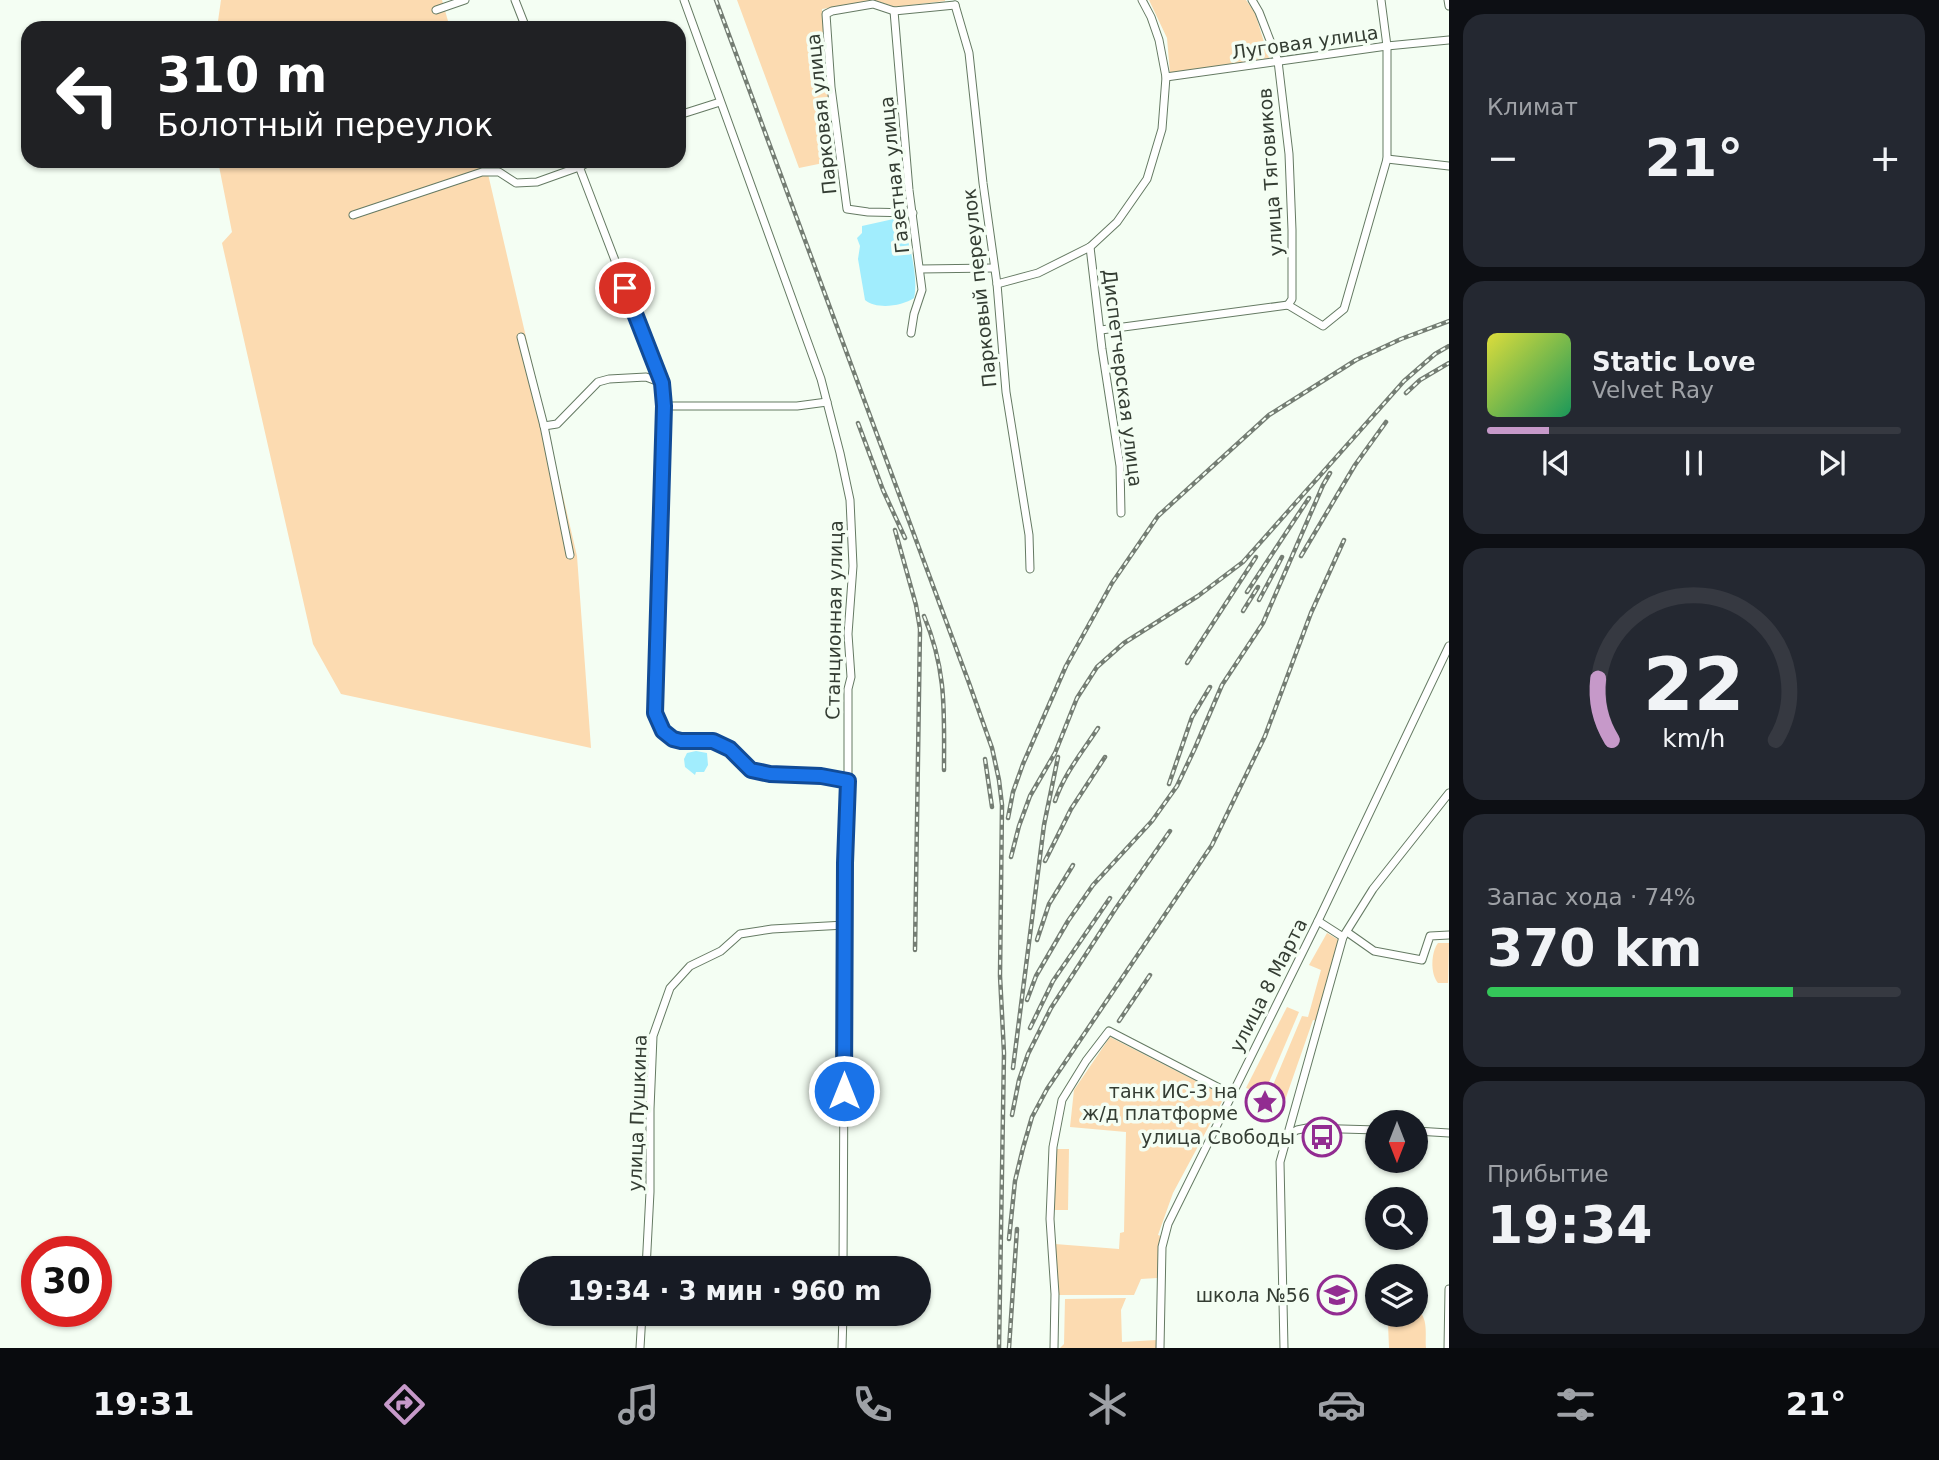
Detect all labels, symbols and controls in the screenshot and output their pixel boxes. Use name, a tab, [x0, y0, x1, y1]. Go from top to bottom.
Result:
street label: Луговая улица	[1230, 21, 1380, 63]
street label: Парковая улица	[802, 32, 840, 196]
text: 310 m	[157, 47, 327, 104]
icon: left	[42, 49, 133, 140]
street label: улица Тяговиков	[1253, 87, 1287, 257]
text: Климат	[1487, 94, 1578, 120]
street label: Газетная улица	[875, 95, 913, 255]
text: Болотный переулок	[157, 106, 493, 144]
text: 21°	[1645, 128, 1743, 188]
text: −	[1487, 136, 1519, 180]
text: +	[1869, 136, 1901, 180]
street label: Парковый переулок	[958, 187, 1000, 389]
pin	[595, 258, 655, 318]
street label: Диспетчерская улица	[1099, 268, 1147, 488]
icon: arrive	[606, 269, 644, 307]
text: Static Love	[1592, 347, 1756, 377]
text: Velvet Ray	[1592, 377, 1714, 403]
icon: previous	[1537, 444, 1575, 482]
icon: pause	[1675, 444, 1713, 482]
icon: next	[1813, 444, 1851, 482]
street label: Станционная улица	[821, 520, 847, 720]
text: 22	[1643, 642, 1745, 727]
text: km/h	[1662, 724, 1726, 753]
text: Запас хода · 74%	[1487, 884, 1696, 910]
street label: улица 8 Марта	[1225, 914, 1311, 1056]
text: 370 km	[1487, 918, 1702, 978]
street label: улица Пушкина	[623, 1034, 651, 1192]
position arrow	[807, 1054, 881, 1128]
place label: танк ИС-3 на ж/д платформе	[1082, 1080, 1238, 1124]
place icon: танк ИС-3 на ж/д платформе	[1244, 1081, 1286, 1123]
north arrow	[1365, 1110, 1428, 1172]
map controls	[1365, 1110, 1428, 1327]
bus stop icon: улица Свободы	[1301, 1116, 1343, 1158]
place label: улица Свободы	[1141, 1126, 1295, 1148]
text: Прибытие	[1487, 1161, 1609, 1187]
button: search	[1365, 1187, 1428, 1250]
text: 19:34	[1487, 1195, 1653, 1255]
speed limit sign: 30	[21, 1236, 112, 1327]
button: layers	[1365, 1264, 1428, 1327]
school or university icon: школа №56	[1316, 1274, 1358, 1316]
text: 19:34 · 3 мин · 960 m	[568, 1276, 881, 1306]
place label: школа №56	[1196, 1284, 1310, 1306]
icon: directions	[380, 1380, 429, 1429]
icon: music	[614, 1380, 663, 1429]
icon: phone	[848, 1380, 897, 1429]
icon: climate	[1083, 1380, 1132, 1429]
icon: car	[1317, 1380, 1366, 1429]
icon: filters	[1551, 1380, 1600, 1429]
text: 19:31	[93, 1385, 195, 1423]
text: 21°	[1786, 1385, 1846, 1423]

